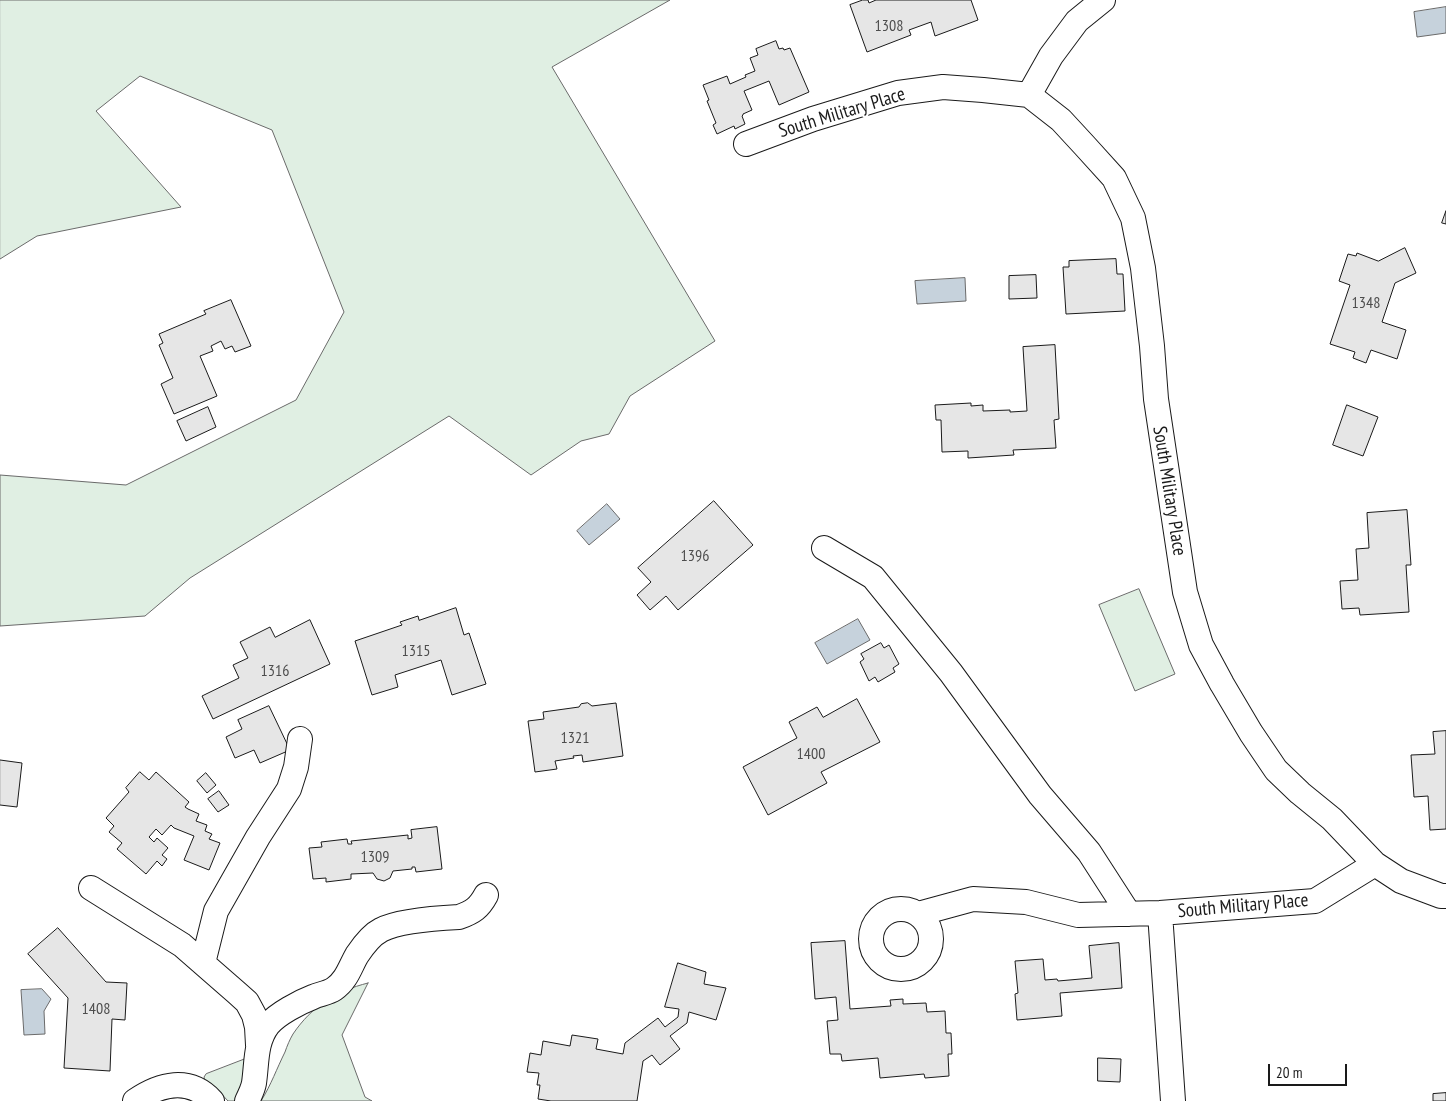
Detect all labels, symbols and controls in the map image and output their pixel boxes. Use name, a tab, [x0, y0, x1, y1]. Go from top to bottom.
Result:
house number: 1308	[875, 16, 903, 36]
street label: South Military Place	[776, 83, 908, 143]
house number: 1348	[1352, 293, 1380, 313]
street label: South Military Place	[1147, 424, 1191, 558]
house number: 1396	[681, 546, 709, 566]
house number: 1315	[402, 641, 430, 661]
house number: 1316	[261, 661, 289, 681]
house number: 1321	[561, 728, 589, 748]
house number: 1400	[797, 744, 825, 764]
house number: 1309	[361, 847, 389, 867]
street label: South Military Place	[1177, 889, 1309, 923]
house number: 1408	[82, 999, 110, 1019]
scale bar	[1271, 1054, 1350, 1086]
text: 20 m	[1276, 1063, 1302, 1082]

